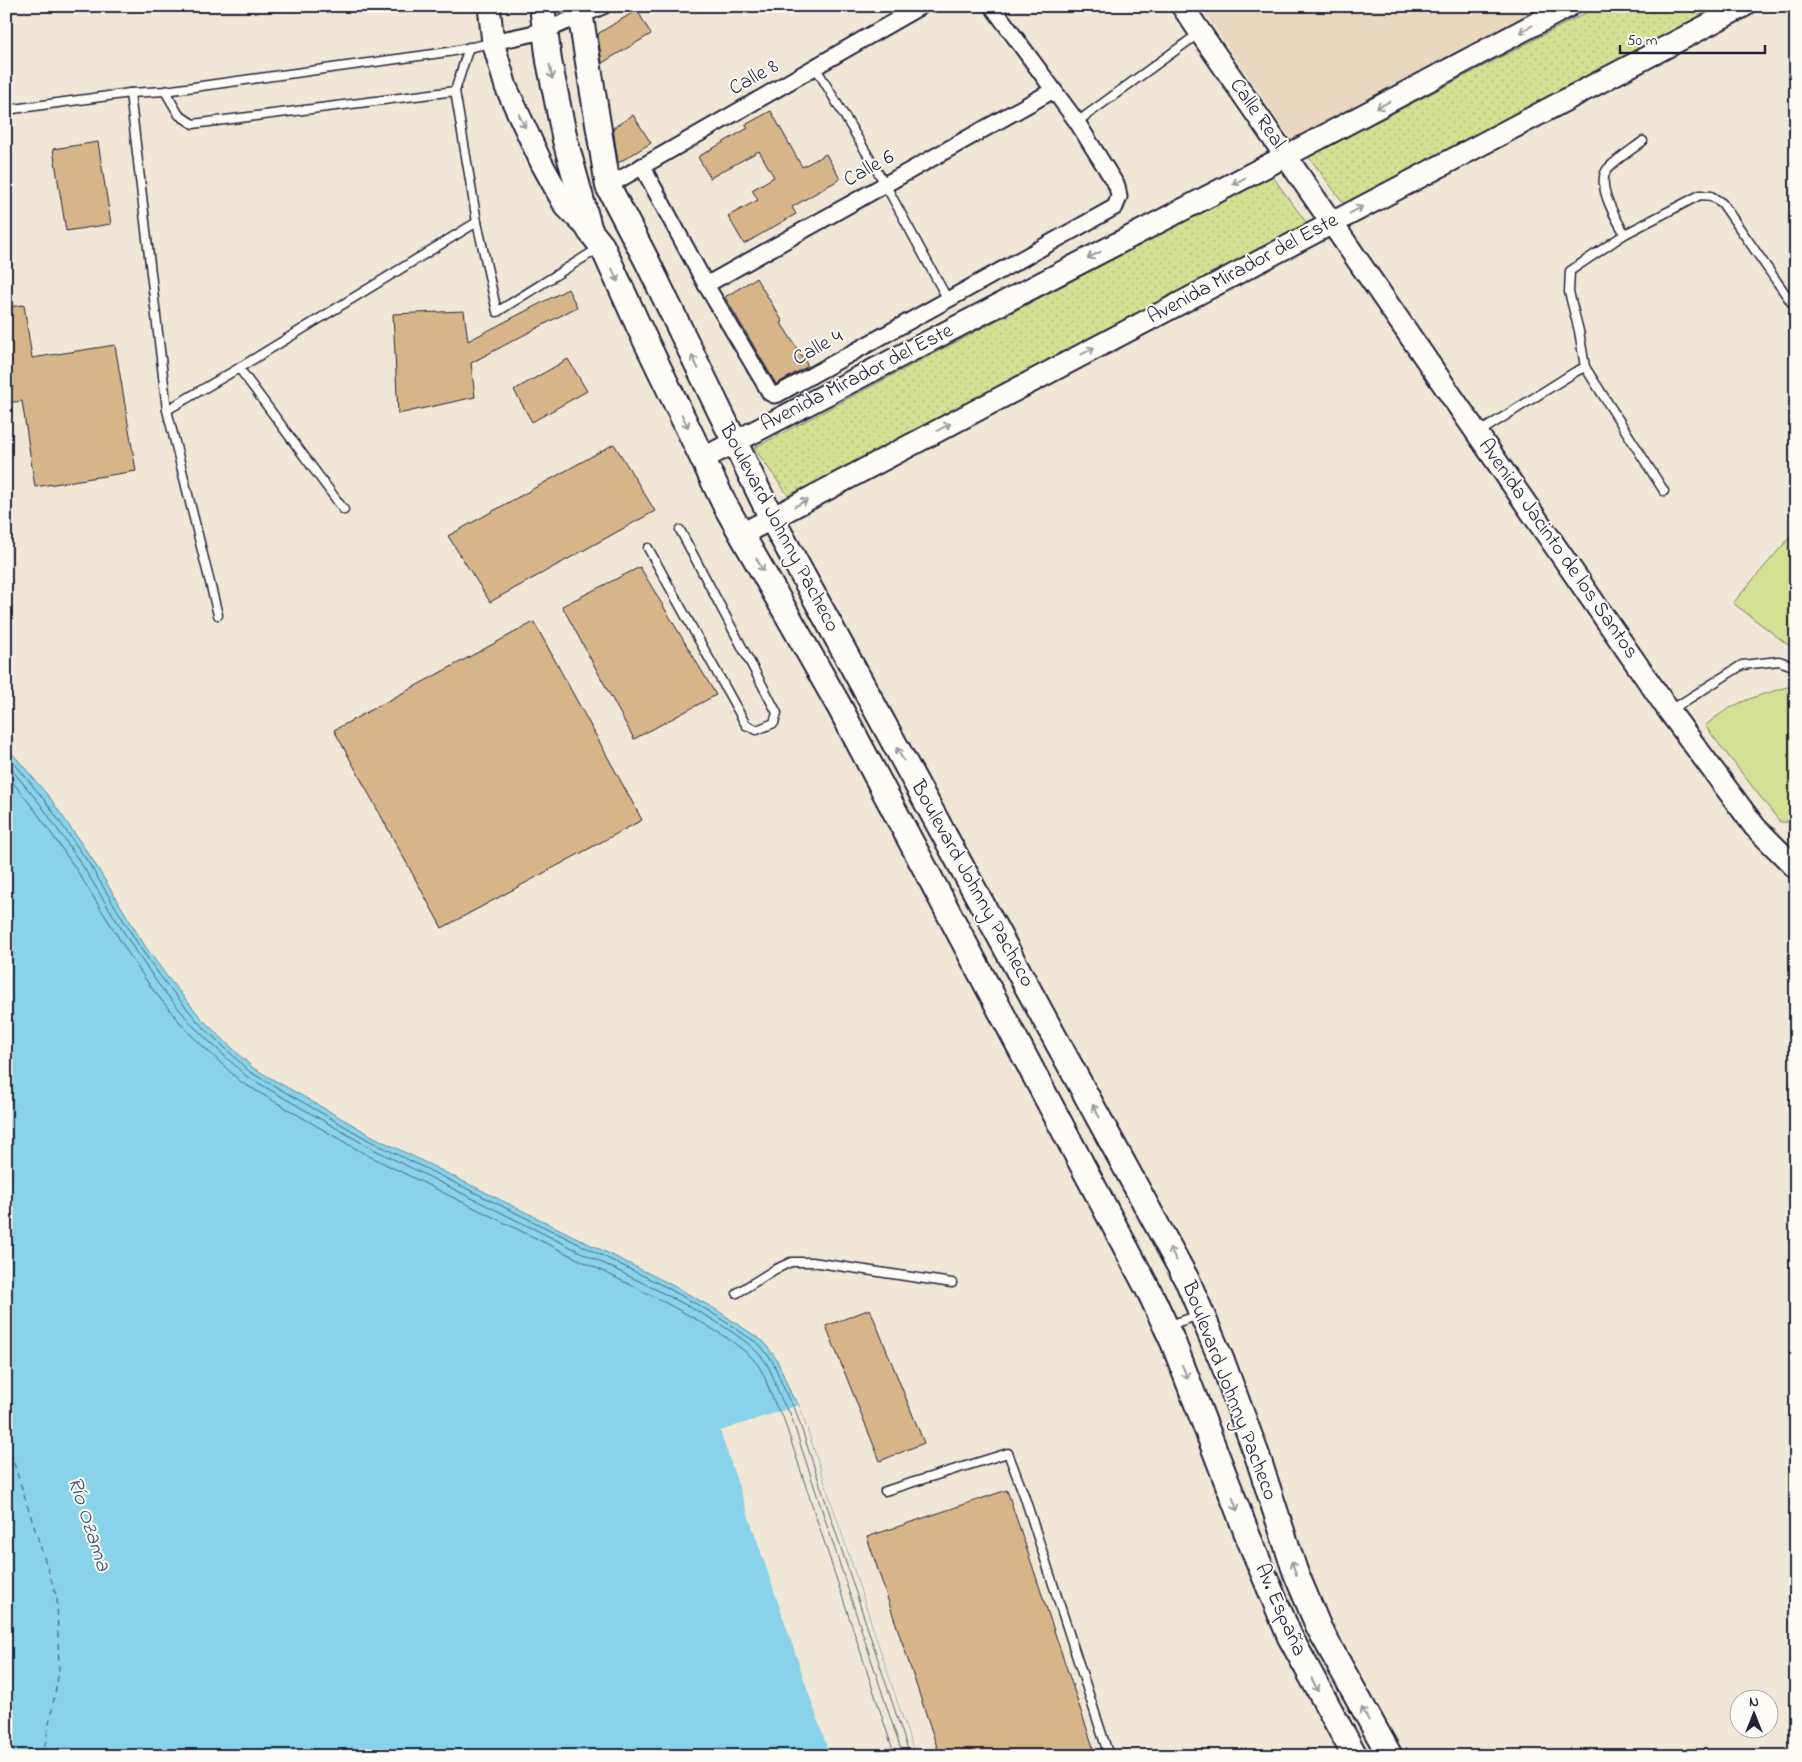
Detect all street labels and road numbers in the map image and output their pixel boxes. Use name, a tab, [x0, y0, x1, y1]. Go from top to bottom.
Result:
street label: Calle 8	[724, 52, 784, 104]
street label: Calle Real	[1222, 72, 1292, 156]
street label: Calle 6	[838, 143, 900, 195]
street label: Avenida Mirador del Este	[1142, 206, 1344, 332]
street label: Avenida Mirador del Este	[756, 316, 959, 440]
street label: Calle 4	[787, 322, 849, 374]
street label: Boulevard Johnny Pacheco	[709, 418, 847, 639]
street label: Avenida Jacinto de los Santos	[1470, 433, 1646, 665]
street label: Boulevard Johnny Pacheco	[900, 774, 1041, 994]
street label: Boulevard Johnny Pacheco	[1171, 1276, 1285, 1506]
street label: Av. España	[1246, 1559, 1314, 1661]

